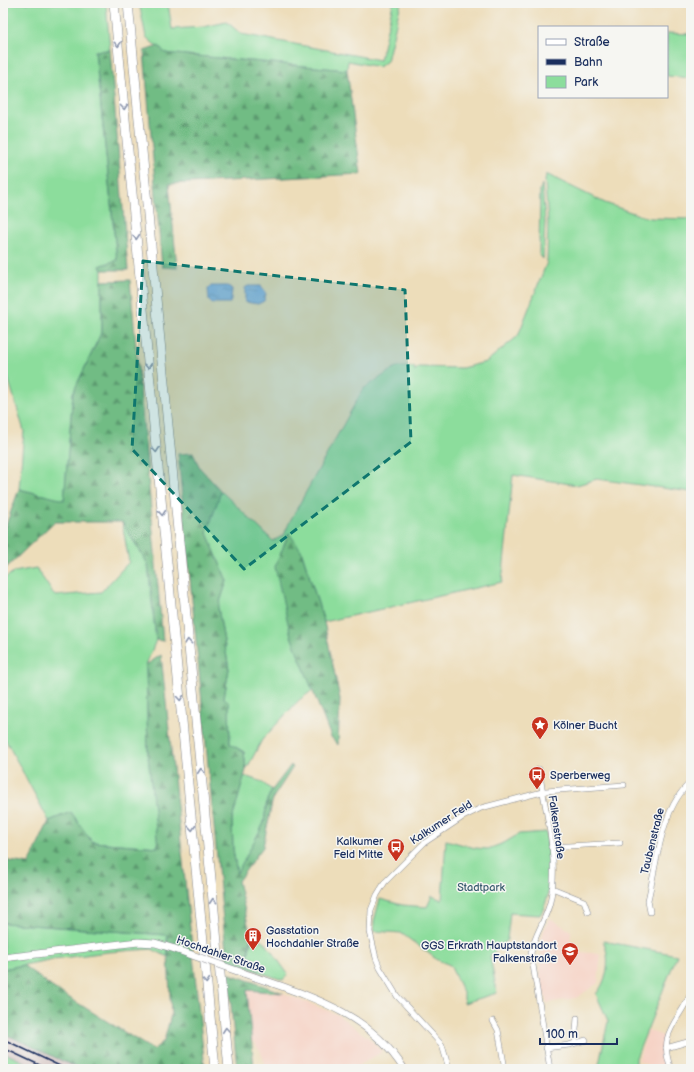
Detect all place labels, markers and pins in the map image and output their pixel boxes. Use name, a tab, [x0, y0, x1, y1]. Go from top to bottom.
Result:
place icon: Kölner Bucht	[530, 715, 550, 740]
place label: Kölner Bucht	[553, 719, 618, 732]
bus stop icon: Sperberweg	[527, 765, 547, 790]
place label: Sperberweg	[550, 769, 610, 782]
place label: Kalkumer Feld Mitte	[334, 835, 384, 861]
bus stop icon: Kalkumer Feld Mitte	[386, 837, 406, 862]
place label: Gasstation Hochdahler Straße	[266, 924, 360, 950]
building icon: Gasstation Hochdahler Straße	[243, 926, 263, 951]
place label: GGS Erkrath Hauptstandort Falkenstraße	[421, 939, 558, 965]
school or university icon: GGS Erkrath Hauptstandort Falkenstraße	[560, 941, 580, 966]

